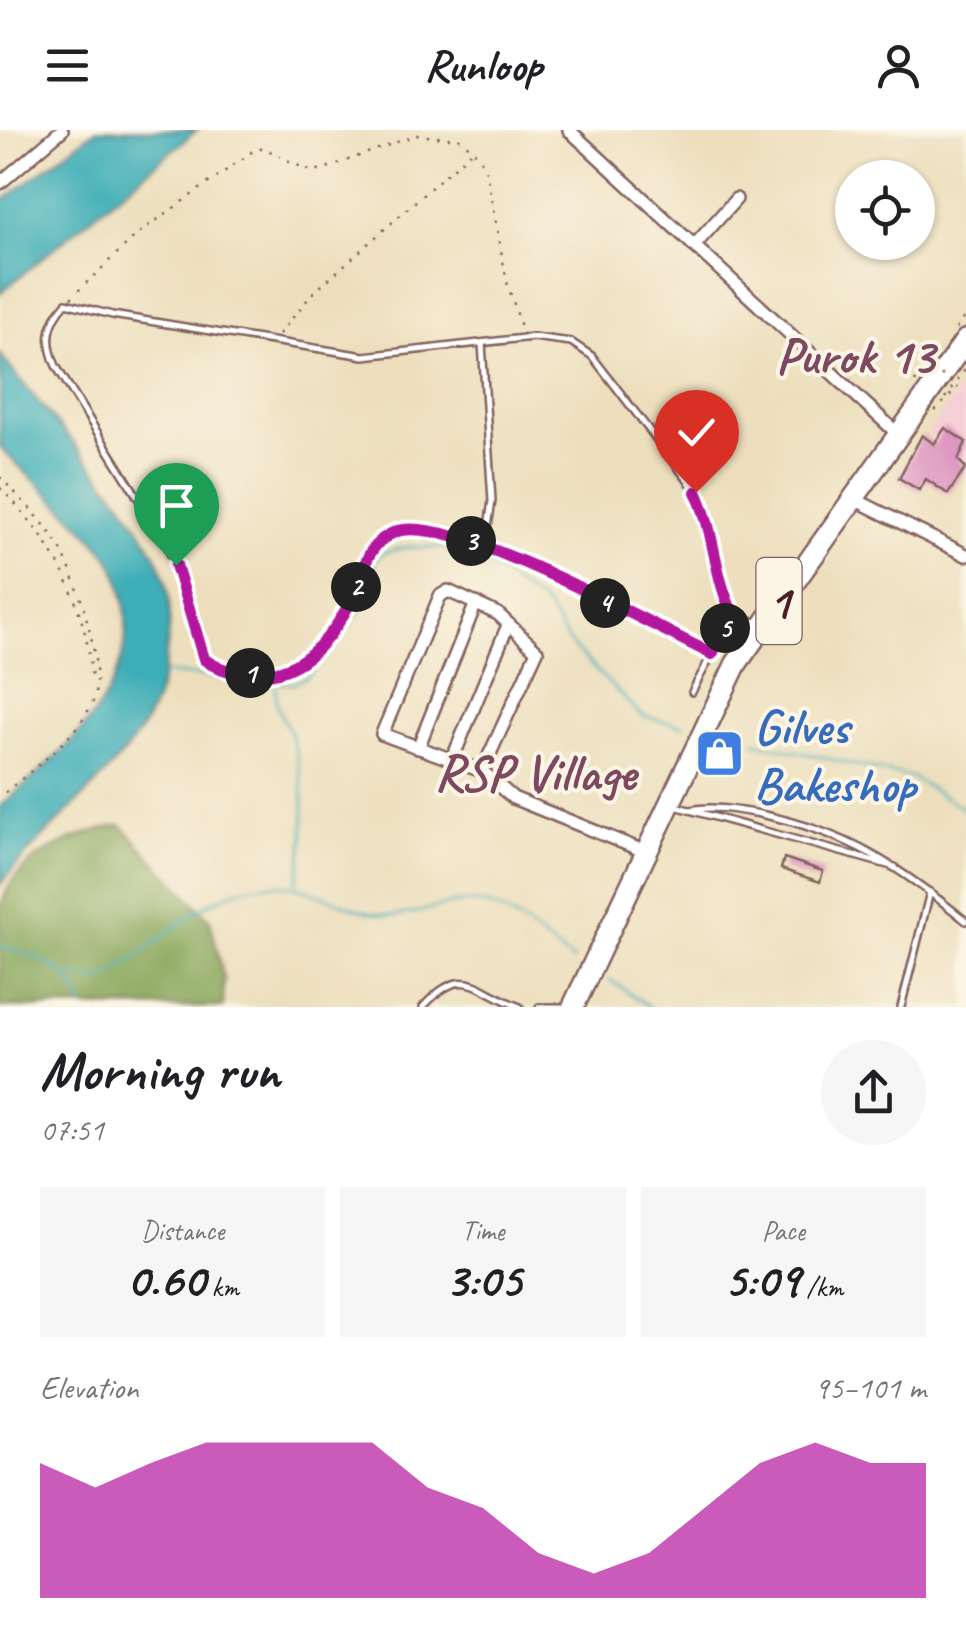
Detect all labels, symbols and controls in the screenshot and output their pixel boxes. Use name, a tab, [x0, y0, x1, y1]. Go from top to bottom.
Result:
text: Runloop	[424, 37, 542, 94]
icon: menu	[40, 38, 95, 93]
icon: person	[871, 38, 926, 93]
map controls	[835, 160, 935, 260]
button: locate	[835, 160, 935, 260]
district label: Purok 13	[776, 323, 939, 389]
pin	[654, 390, 739, 493]
icon: check	[669, 405, 724, 460]
pin	[134, 463, 219, 566]
icon: arrive	[149, 478, 204, 533]
pin: 3	[446, 516, 496, 566]
text: 3	[465, 523, 477, 558]
road number: 1	[756, 558, 802, 644]
pin: 2	[331, 562, 381, 612]
text: 2	[350, 569, 362, 604]
pin: 4	[580, 578, 630, 628]
text: 4	[599, 585, 611, 620]
pin: 5	[700, 603, 750, 653]
text: 5	[719, 610, 731, 645]
pin: 1	[225, 648, 275, 698]
text: 1	[244, 655, 256, 690]
place label: Gilves Bakeshop	[754, 695, 919, 816]
shop icon: Gilves Bakeshop	[693, 728, 745, 780]
district label: RSP Village	[434, 740, 639, 806]
text: Morning run	[40, 1036, 280, 1106]
button: share	[821, 1040, 926, 1145]
text: 07:51	[40, 1109, 104, 1150]
text: Distance	[141, 1213, 224, 1248]
text: Time	[462, 1213, 504, 1248]
text: Pace	[762, 1213, 805, 1248]
text: 0.60	[126, 1248, 205, 1311]
text: 3:05	[445, 1248, 521, 1311]
text: 5:09	[724, 1248, 800, 1311]
text: km	[205, 1269, 239, 1304]
text: /km	[800, 1269, 843, 1304]
text: Elevation	[40, 1367, 138, 1408]
text: 95–101 m	[814, 1367, 926, 1408]

